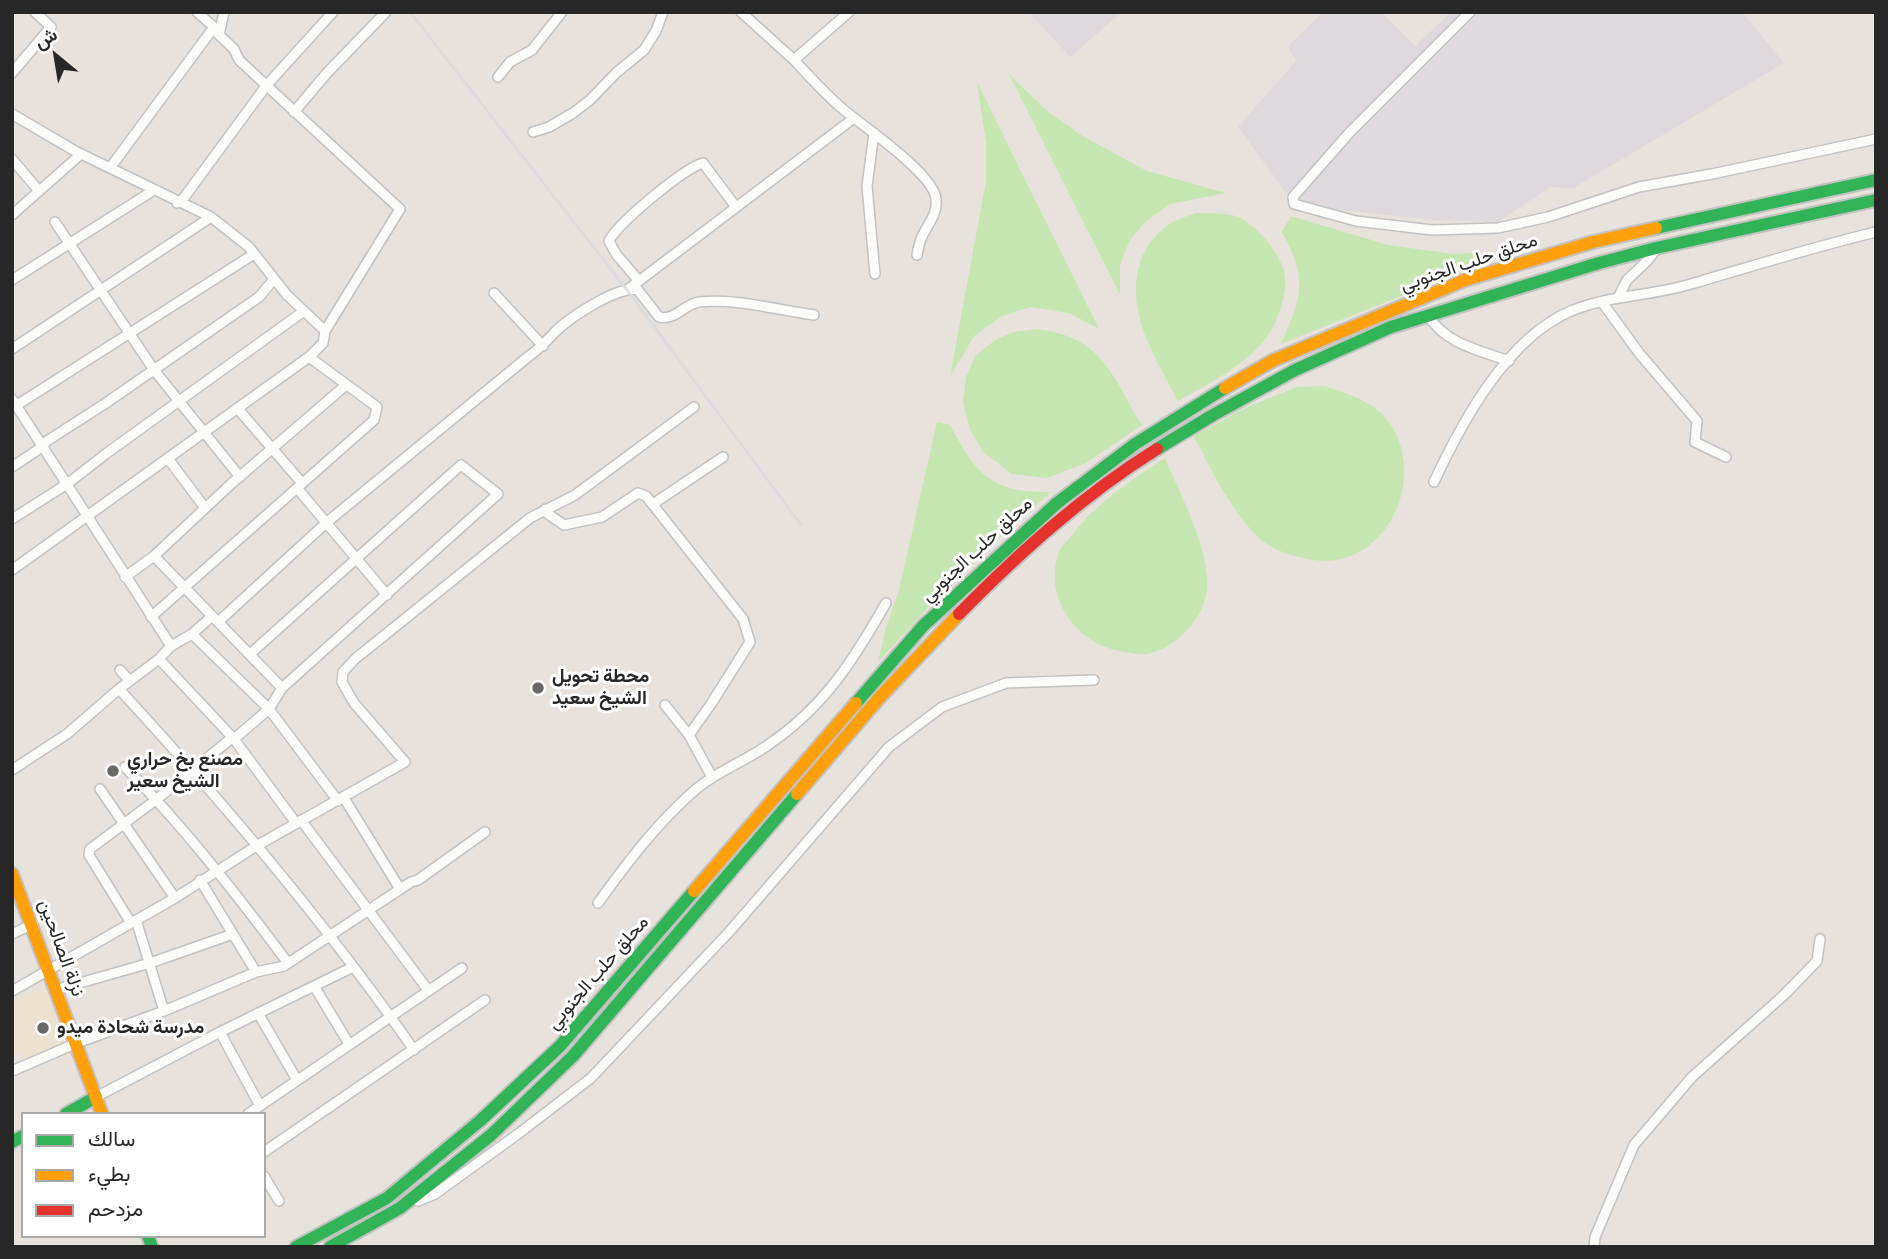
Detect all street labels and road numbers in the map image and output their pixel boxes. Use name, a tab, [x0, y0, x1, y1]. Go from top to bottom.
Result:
street label: محلق حلب الجنوبي	[1397, 229, 1541, 297]
street label: محلق حلب الجنوبي	[917, 493, 1037, 607]
street label: نزلة الصالحين	[33, 896, 89, 1000]
street label: محلق حلب الجنوبي	[542, 911, 654, 1035]

